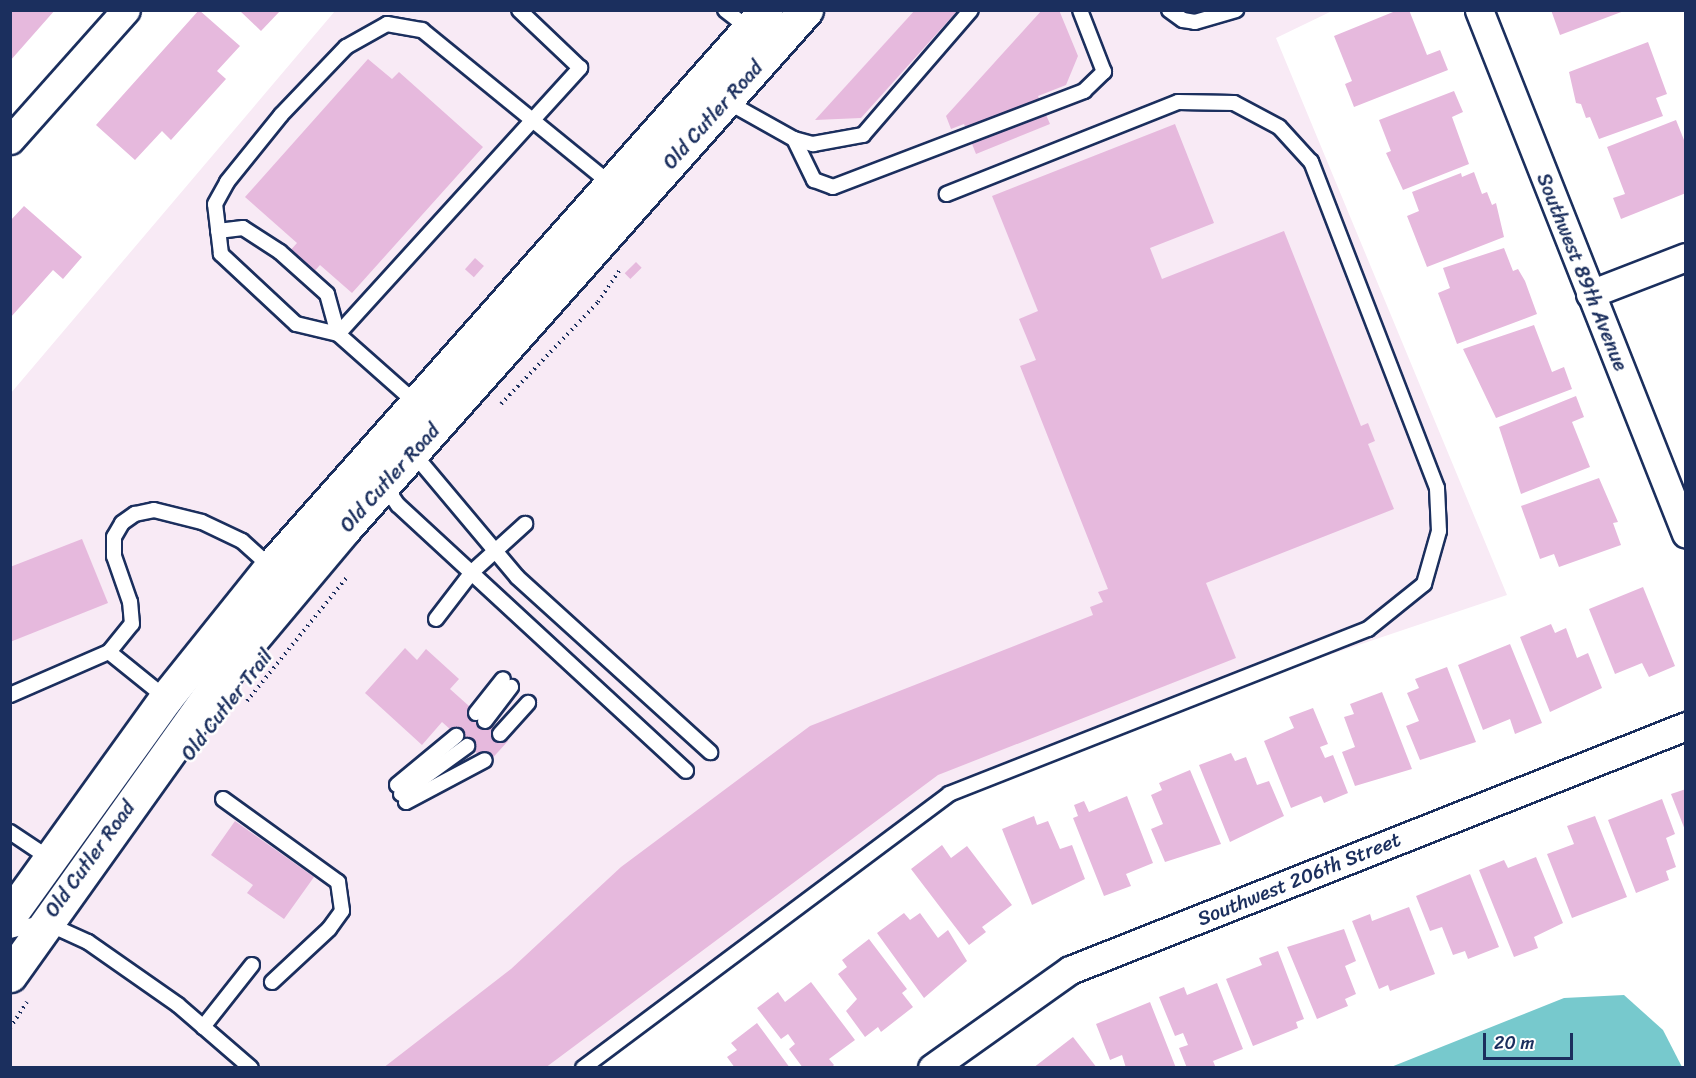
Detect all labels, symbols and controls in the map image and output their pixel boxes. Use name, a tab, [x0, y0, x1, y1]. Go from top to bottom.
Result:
street label: Old Cutler Road	[658, 55, 768, 175]
street label: Southwest 89th Avenue	[1531, 169, 1633, 375]
street label: Old Cutler Road	[335, 418, 445, 538]
street label: Old Cutler Trail	[176, 645, 278, 765]
street label: Old Cutler Road	[40, 796, 140, 922]
street label: Southwest 206th Street	[1194, 827, 1404, 931]
scale bar	[1486, 1021, 1576, 1059]
text: 20 m	[1494, 1027, 1534, 1059]

